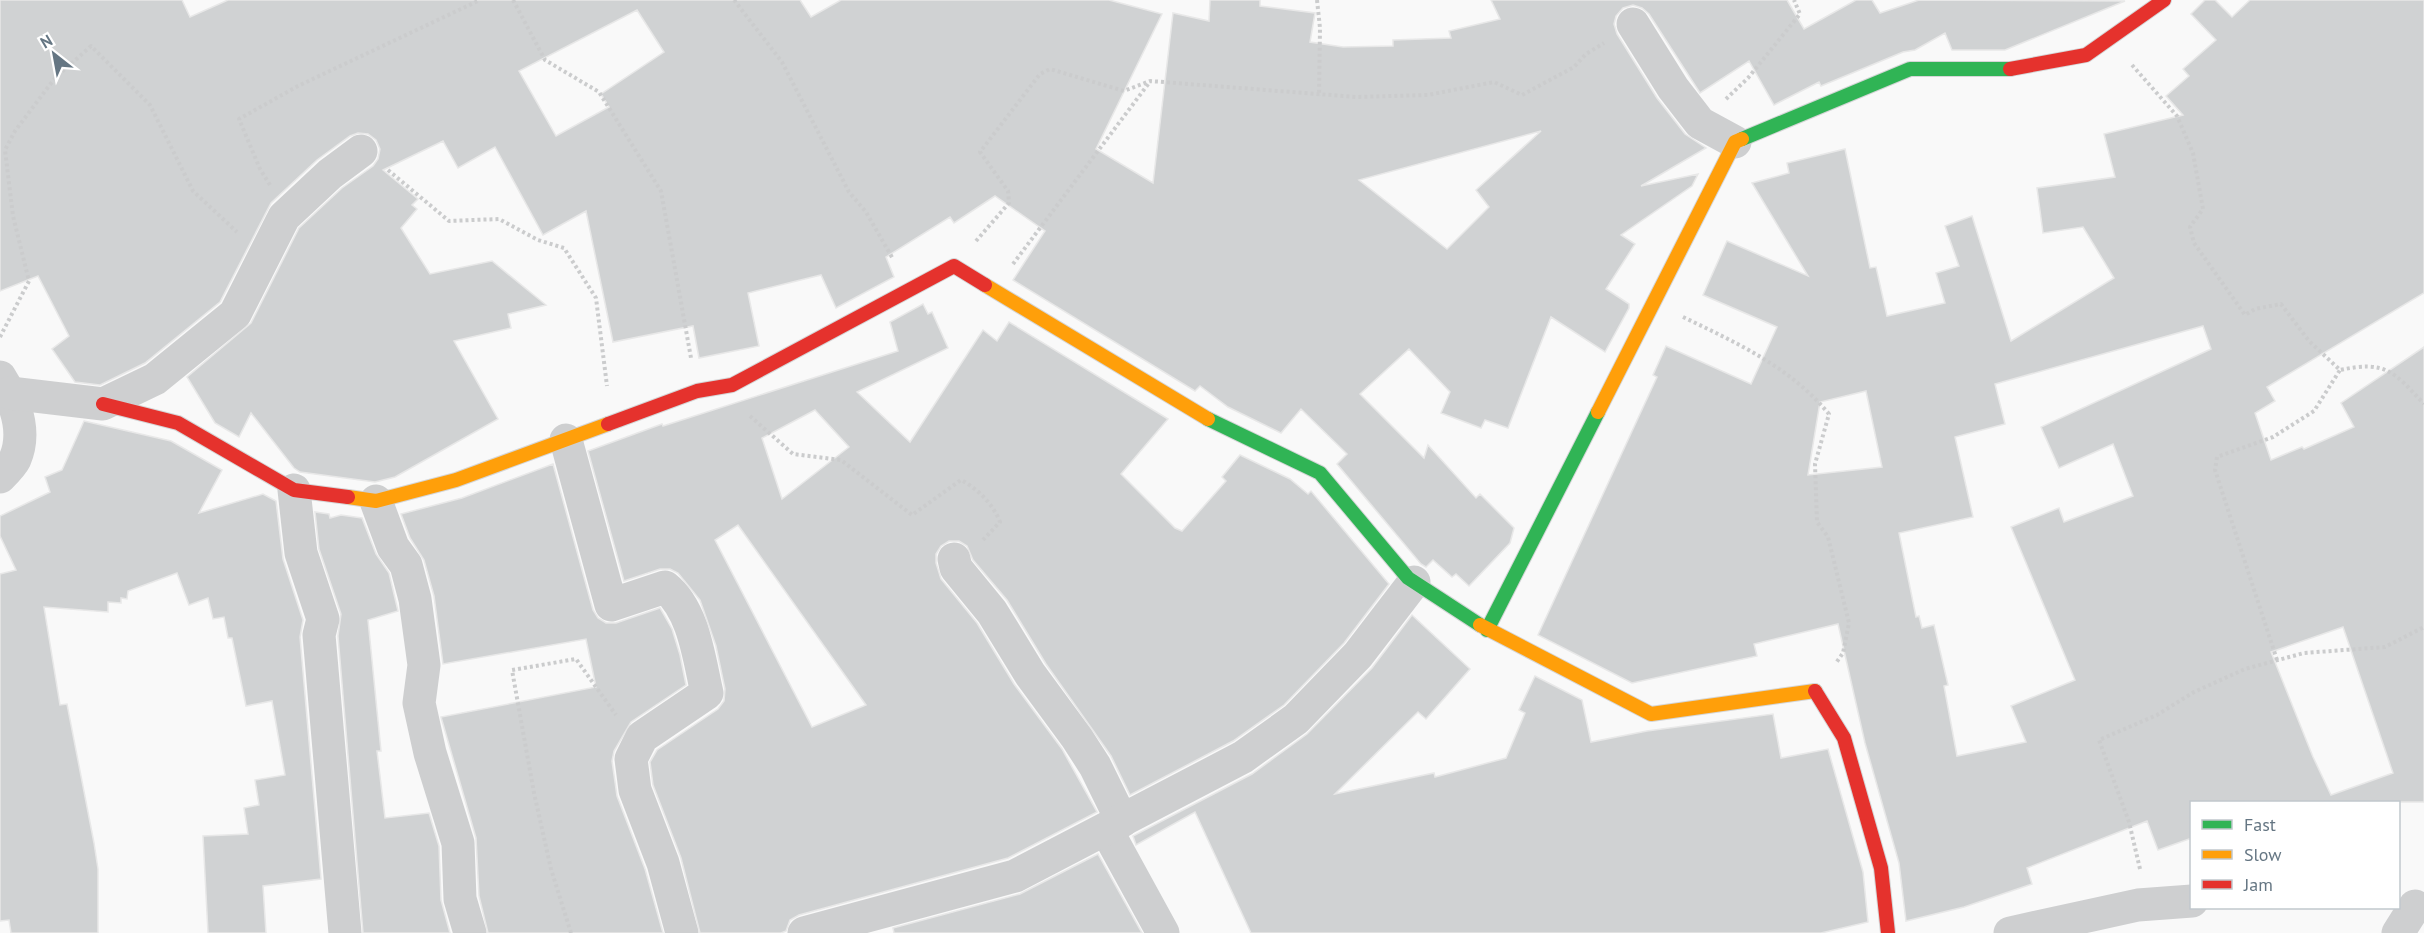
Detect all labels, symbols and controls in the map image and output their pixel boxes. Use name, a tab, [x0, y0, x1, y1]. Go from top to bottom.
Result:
north arrow	[24, 24, 84, 84]
text: N	[37, 30, 56, 52]
legend	[2190, 801, 2400, 909]
text: Fast	[2244, 813, 2276, 836]
text: Slow	[2244, 843, 2282, 866]
text: Jam	[2243, 873, 2273, 896]

